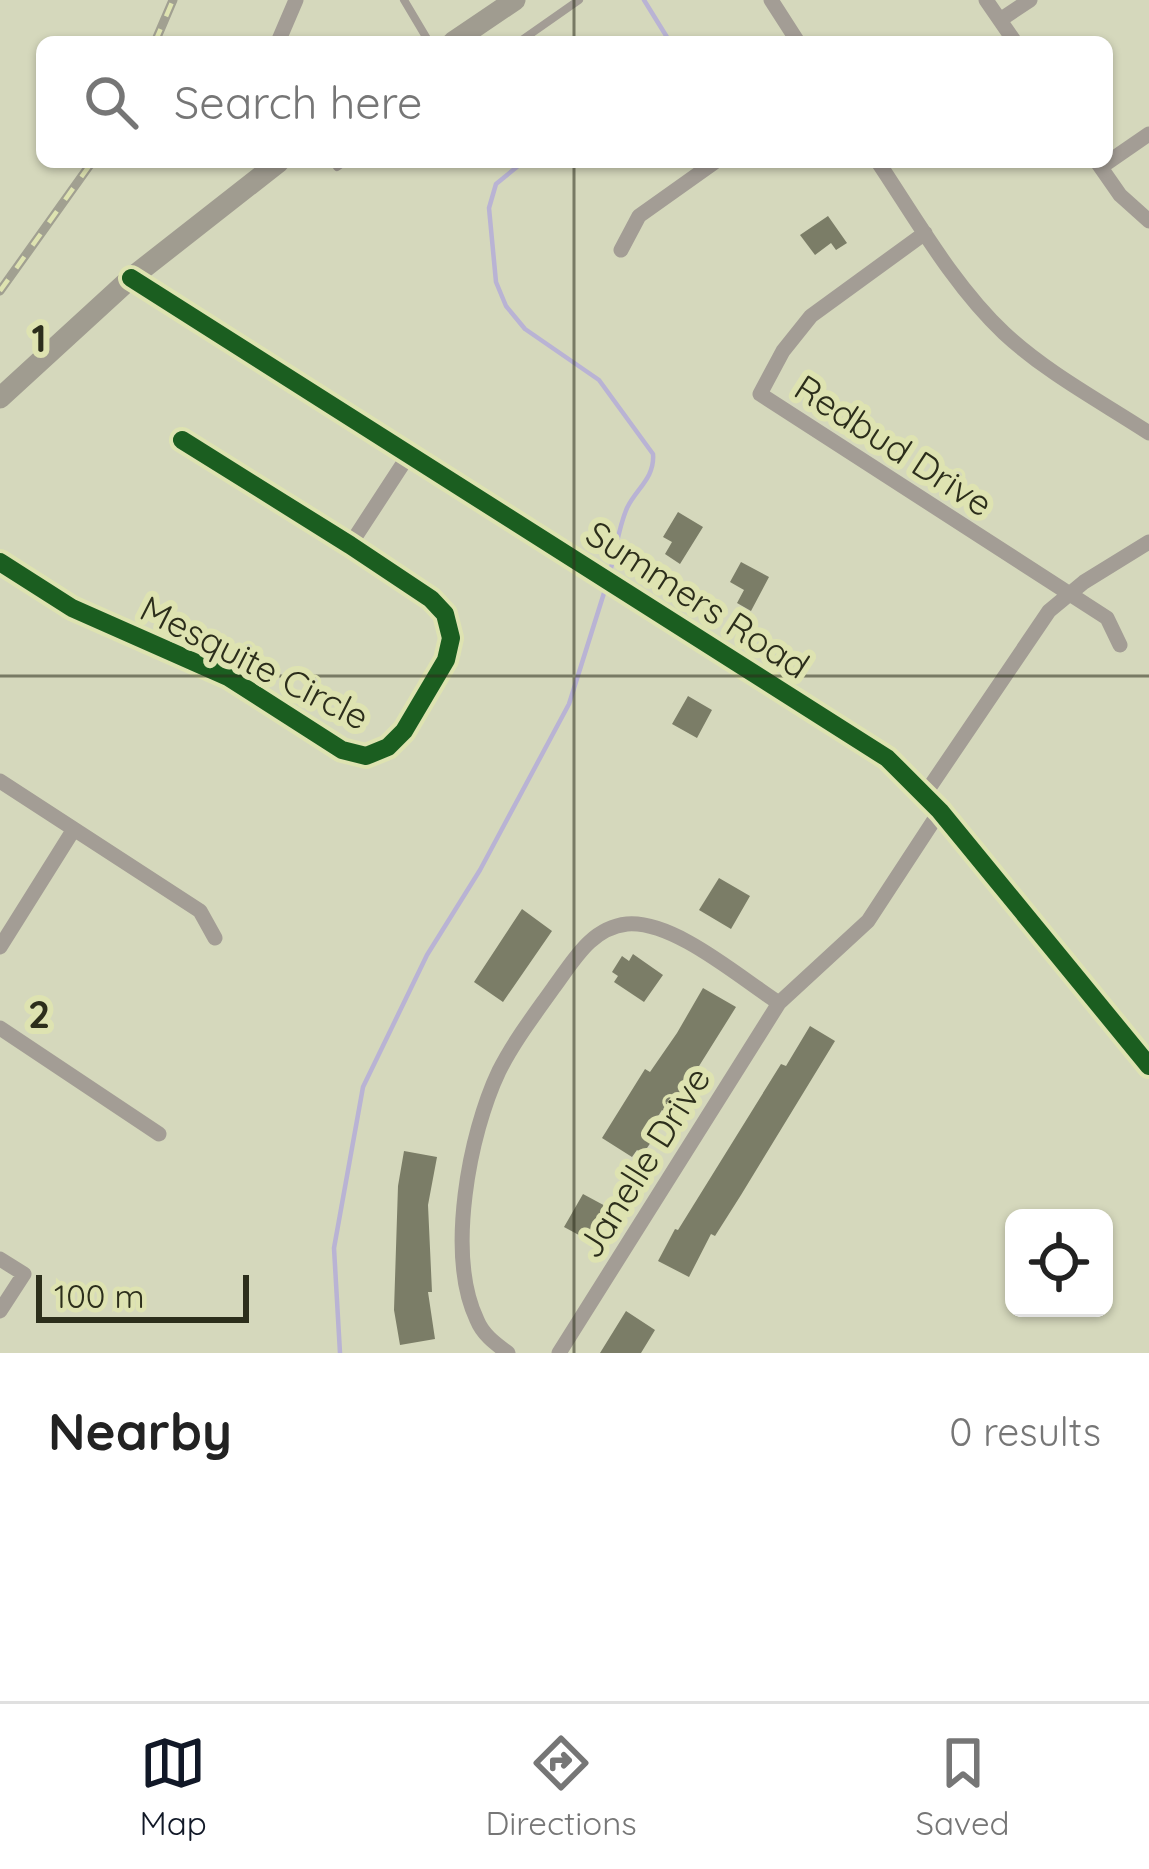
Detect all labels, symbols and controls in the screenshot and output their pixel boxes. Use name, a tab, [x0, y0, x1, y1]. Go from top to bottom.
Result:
search box	[36, 36, 1113, 168]
icon: search	[78, 69, 144, 135]
text: Search here	[174, 74, 422, 130]
text: 1	[31, 313, 47, 362]
street label: Redbud Drive	[787, 364, 1001, 526]
street label: Summers Road	[578, 510, 818, 688]
street label: Mesquite Circle	[133, 585, 377, 739]
text: 2	[28, 989, 50, 1038]
street label: Janelle Drive	[567, 1058, 719, 1266]
map controls	[1005, 1209, 1113, 1317]
button: locate	[1005, 1209, 1113, 1317]
scale bar	[36, 1269, 249, 1322]
text: 100 m	[54, 1275, 145, 1316]
text: Nearby	[48, 1399, 232, 1463]
text: 0 results	[949, 1407, 1101, 1456]
tab: Map	[139, 1730, 207, 1843]
tab: Directions	[485, 1730, 637, 1843]
tab: Saved	[916, 1730, 1010, 1843]

